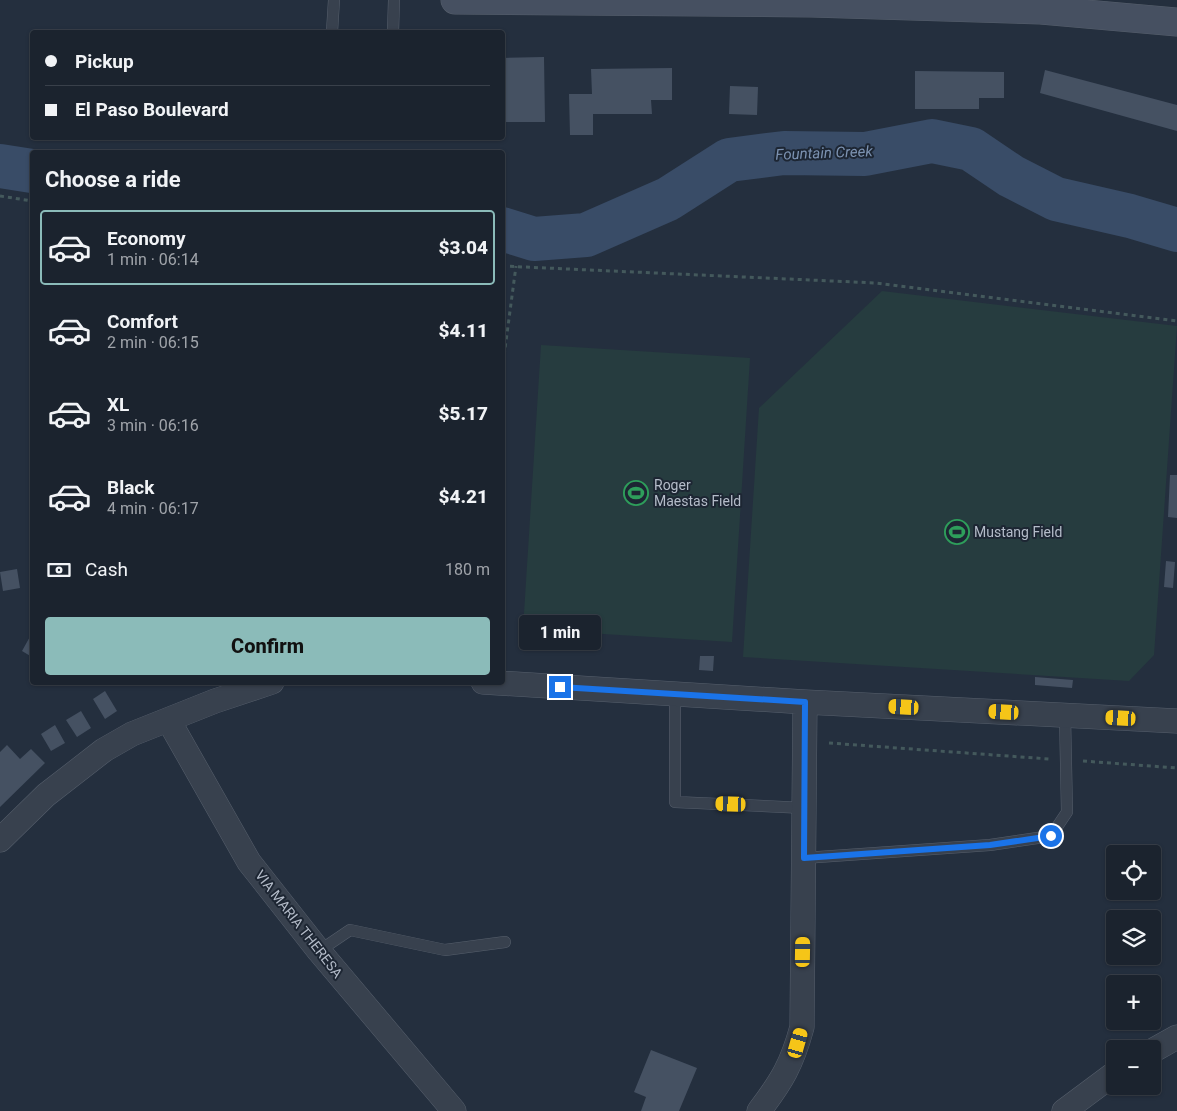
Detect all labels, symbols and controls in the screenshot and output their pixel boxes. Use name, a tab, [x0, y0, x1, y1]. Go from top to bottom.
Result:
text: Pickup	[75, 50, 134, 73]
text: El Paso Boulevard	[75, 98, 229, 121]
water label: Fountain Creek	[775, 142, 874, 164]
text: Choose a ride	[45, 167, 181, 192]
icon: car	[47, 225, 92, 270]
text: Economy	[107, 227, 186, 250]
text: $3.04	[439, 236, 488, 259]
text: 1 min · 06:14	[107, 250, 199, 269]
icon: car	[47, 308, 92, 353]
text: Comfort	[107, 310, 178, 333]
text: $4.11	[439, 319, 488, 342]
text: 2 min · 06:15	[107, 333, 199, 352]
icon: car	[47, 391, 92, 436]
text: XL	[107, 393, 129, 416]
text: $5.17	[439, 402, 488, 425]
text: 3 min · 06:16	[107, 416, 199, 435]
icon: car	[47, 474, 92, 519]
text: Black	[107, 476, 154, 499]
place label: Roger Maestas Field	[654, 477, 741, 509]
sports icon: Roger Maestas Field	[623, 480, 649, 506]
text: $4.21	[439, 485, 488, 508]
text: 4 min · 06:17	[107, 499, 199, 518]
sports icon: Mustang Field	[944, 519, 970, 545]
place label: Mustang Field	[974, 524, 1062, 540]
icon: cash	[45, 556, 73, 584]
text: Cash	[85, 558, 128, 581]
text: 180 m	[445, 560, 490, 579]
callout: 1 min	[519, 614, 601, 650]
button: Confirm	[45, 617, 490, 675]
text: 1 min	[540, 623, 580, 642]
route end	[549, 676, 571, 698]
car	[888, 699, 919, 715]
car	[988, 704, 1019, 720]
car	[1105, 710, 1136, 726]
car	[715, 796, 746, 812]
route start	[1040, 825, 1062, 847]
map controls	[1106, 845, 1161, 1095]
button: locate	[1106, 845, 1161, 900]
street label: VIA MARIA THERESA	[252, 867, 346, 981]
button: layers	[1106, 910, 1161, 965]
car	[795, 937, 810, 967]
button: +	[1106, 975, 1161, 1030]
car	[786, 1027, 809, 1059]
button: −	[1106, 1040, 1161, 1095]

